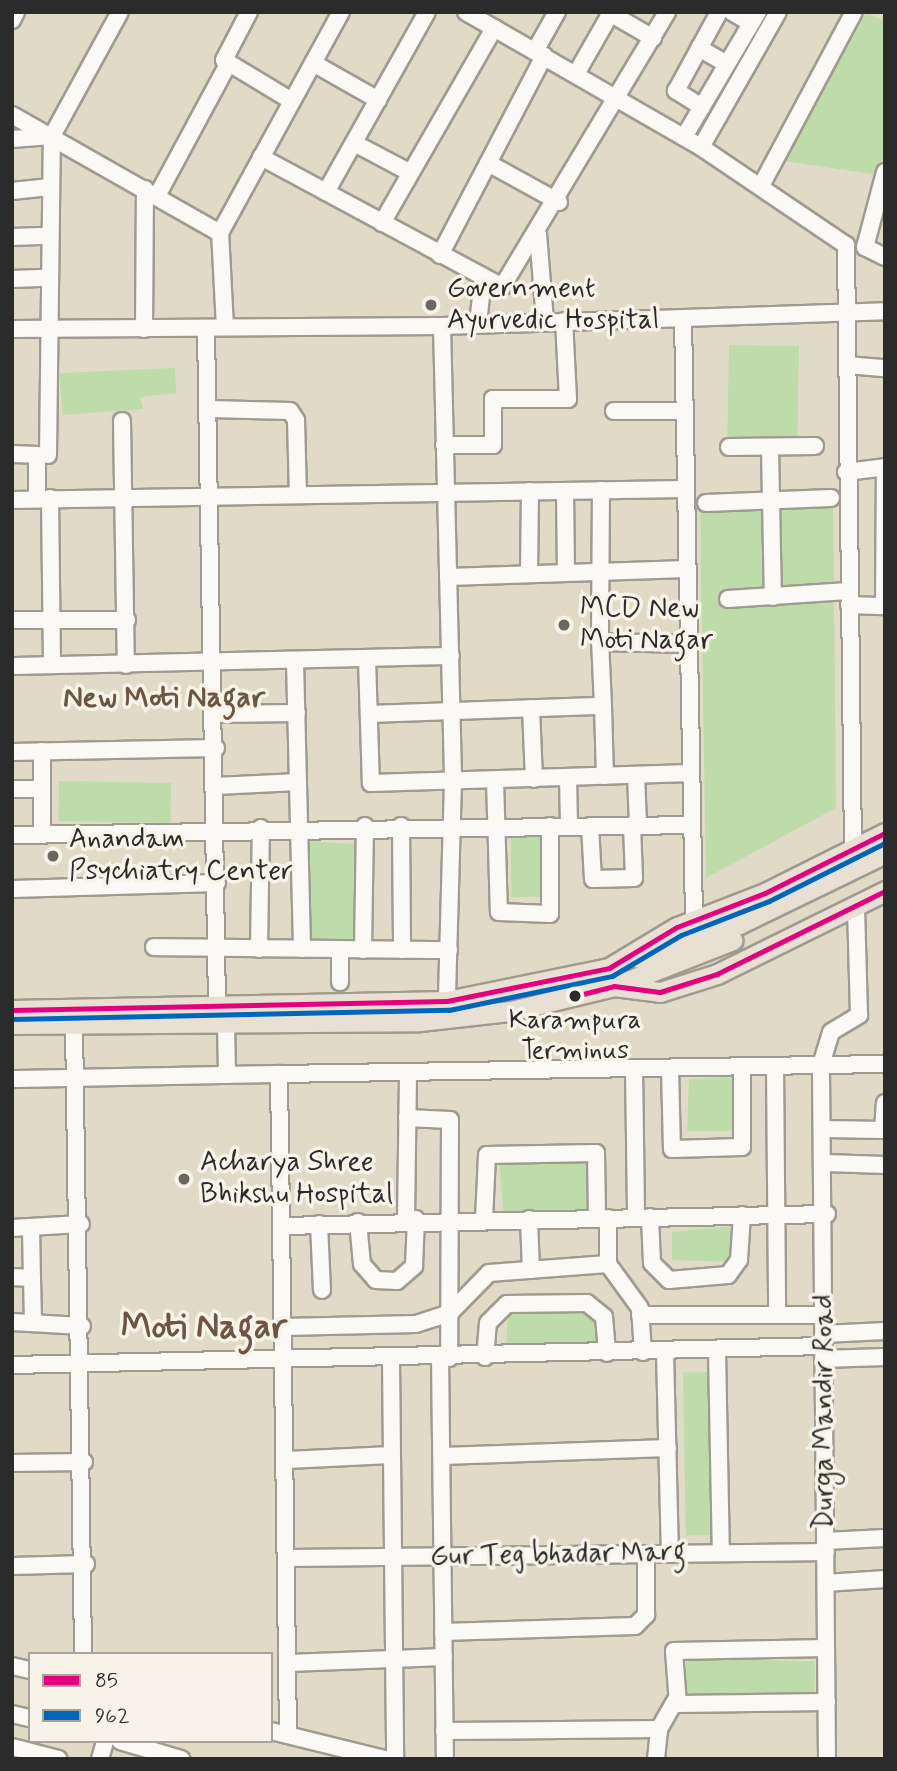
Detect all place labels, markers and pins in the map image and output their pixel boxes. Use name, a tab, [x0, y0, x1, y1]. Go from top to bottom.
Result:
place label: Government Ayurvedic Hospital	[447, 272, 664, 338]
marker: Government Ayurvedic Hospital	[421, 295, 441, 315]
place label: MCD New Moti Nagar	[580, 592, 713, 658]
marker: MCD New Moti Nagar	[554, 615, 574, 635]
place label: Anandam Psychiatry Center	[69, 823, 293, 889]
marker: Anandam Psychiatry Center	[43, 846, 63, 866]
marker: Karampura Terminus	[568, 989, 582, 1003]
place label: Karampura Terminus	[509, 1006, 641, 1068]
place label: Acharya Shree Bhikshu Hospital	[200, 1146, 396, 1212]
marker: Acharya Shree Bhikshu Hospital	[174, 1169, 194, 1189]

